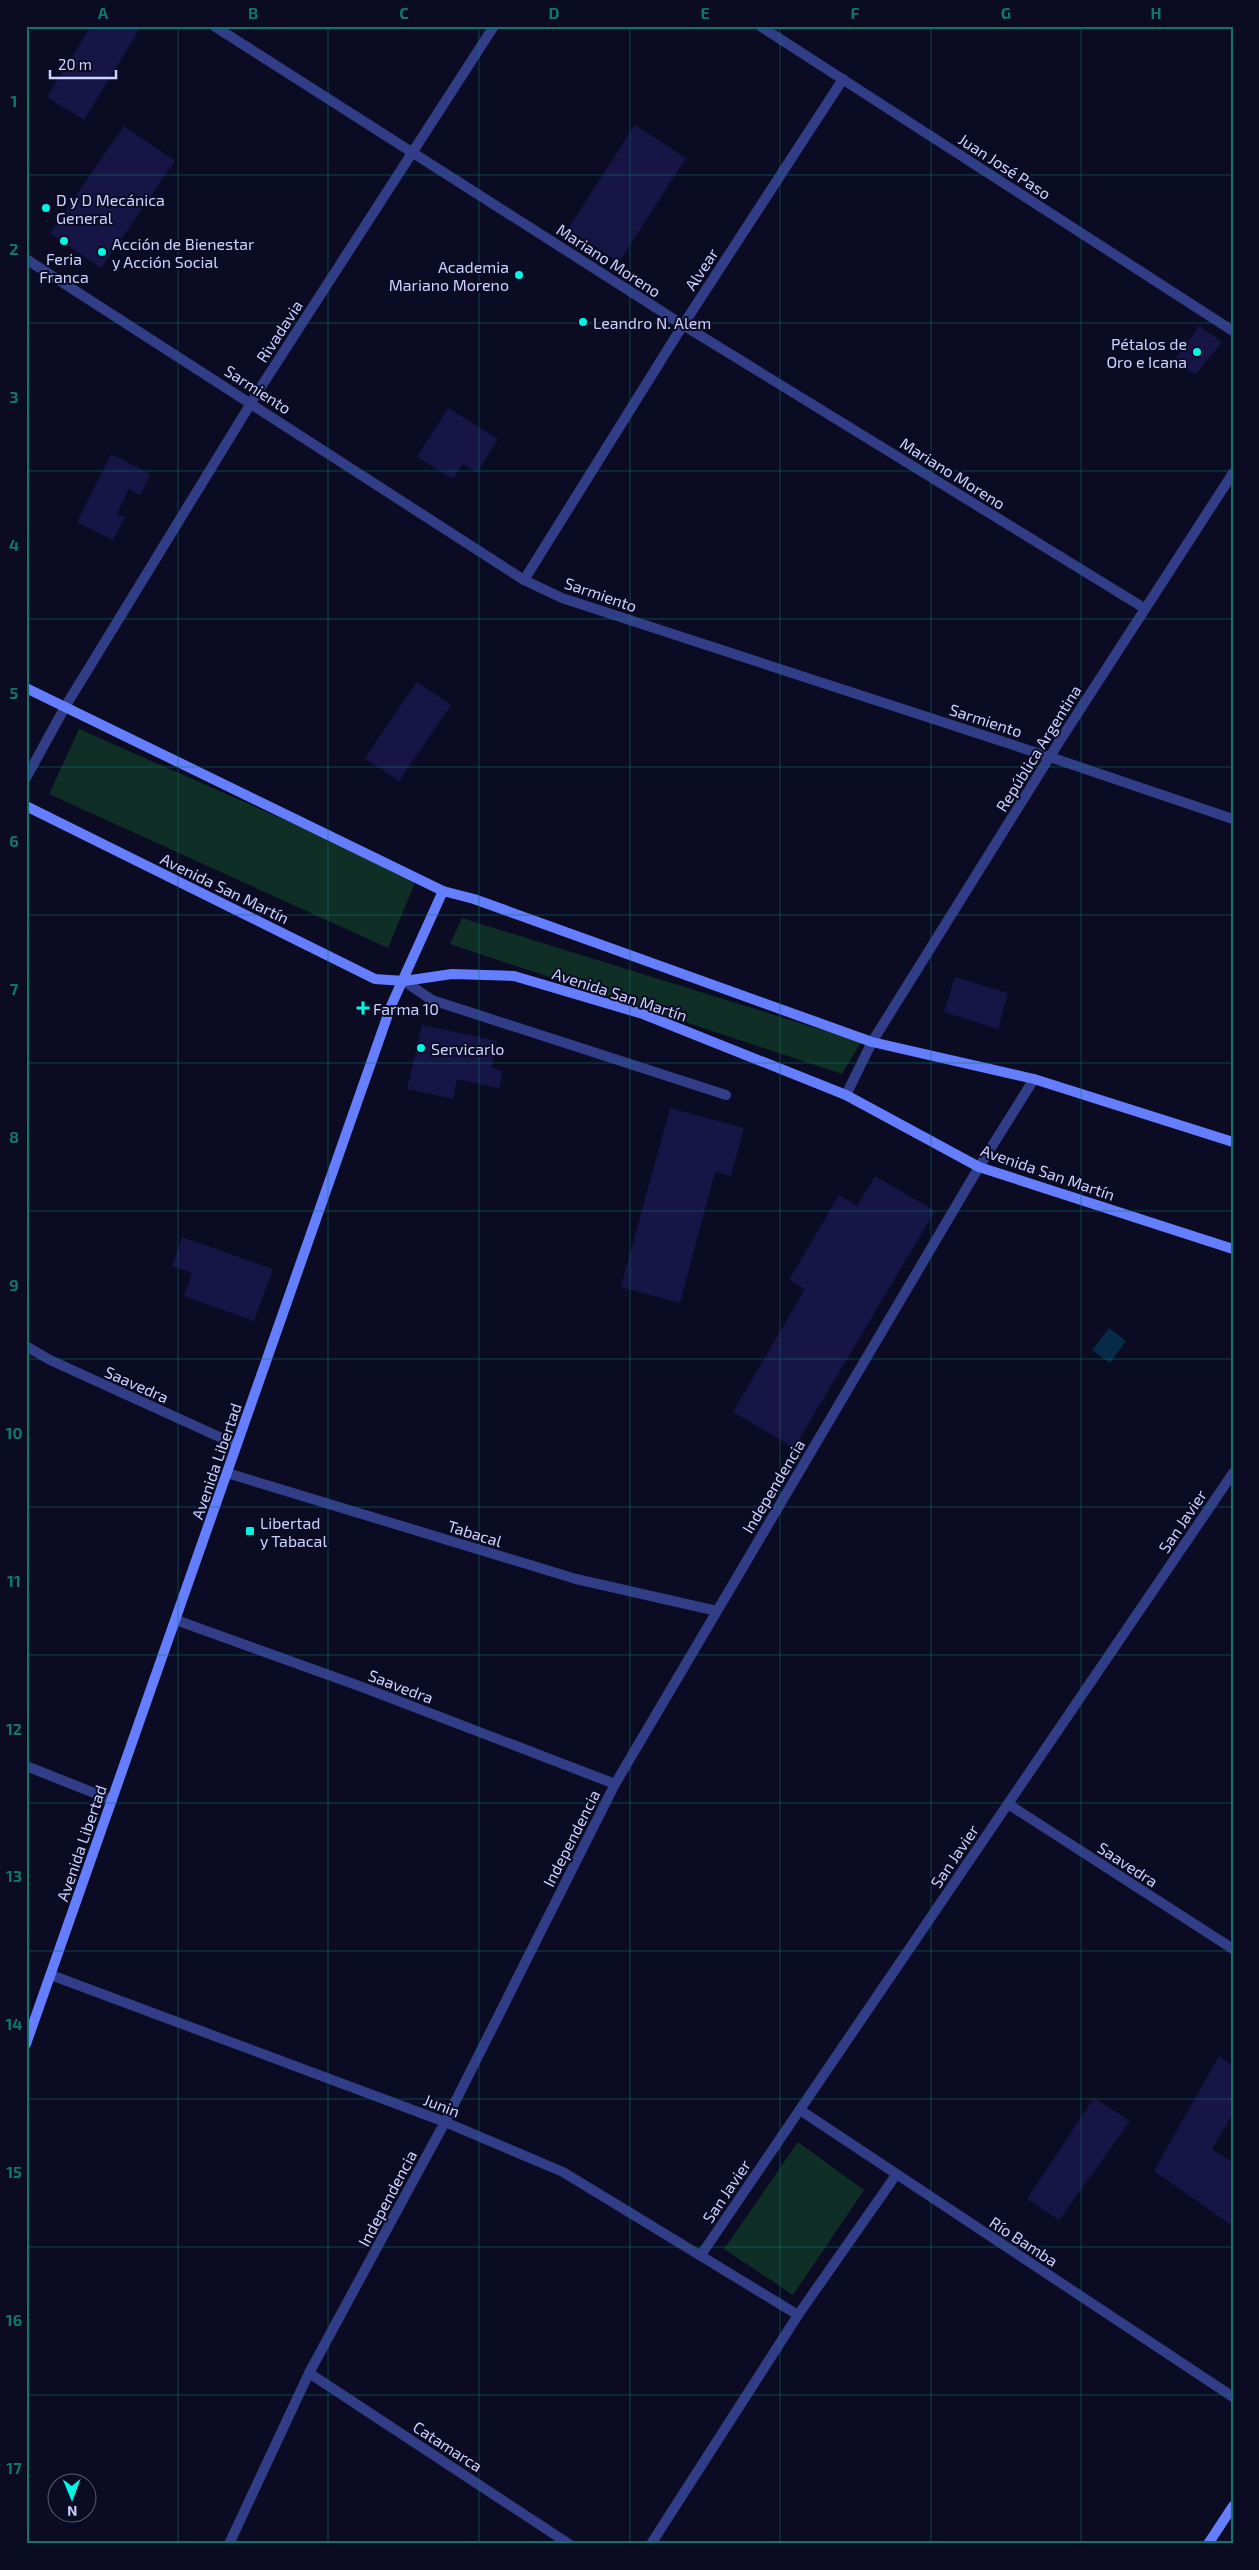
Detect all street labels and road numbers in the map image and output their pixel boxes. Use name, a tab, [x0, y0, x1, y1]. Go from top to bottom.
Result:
street label: Juan José Paso	[955, 129, 1055, 203]
street label: Mariano Moreno	[553, 219, 665, 301]
street label: Alvear	[680, 244, 722, 294]
street label: Rivadavia	[252, 296, 306, 366]
street label: Sarmiento	[221, 361, 295, 417]
street label: Mariano Moreno	[897, 433, 1009, 513]
street label: Sarmiento	[562, 573, 640, 615]
street label: República Argentina	[991, 681, 1085, 815]
street label: Sarmiento	[947, 699, 1025, 741]
street label: Avenida San Martín	[158, 849, 292, 927]
street label: Avenida San Martín	[550, 963, 690, 1025]
street label: Avenida San Martín	[978, 1140, 1118, 1204]
street label: Saavedra	[102, 1362, 172, 1406]
street label: Avenida Libertad	[187, 1400, 245, 1522]
street label: Independencia	[738, 1436, 808, 1536]
street label: San Javier	[1154, 1485, 1210, 1556]
street label: Tabacal	[446, 1516, 505, 1550]
street label: Saavedra	[366, 1665, 436, 1707]
street label: Avenida Libertad	[52, 1782, 110, 1904]
street label: Independencia	[538, 1786, 604, 1890]
street label: San Javier	[926, 1820, 982, 1891]
street label: Saavedra	[1094, 1838, 1162, 1890]
street label: Junin	[421, 2089, 463, 2121]
street label: Independencia	[354, 2147, 420, 2249]
street label: San Javier	[698, 2155, 754, 2226]
street label: Río Bamba	[986, 2212, 1062, 2270]
street label: Catamarca	[410, 2417, 486, 2475]

